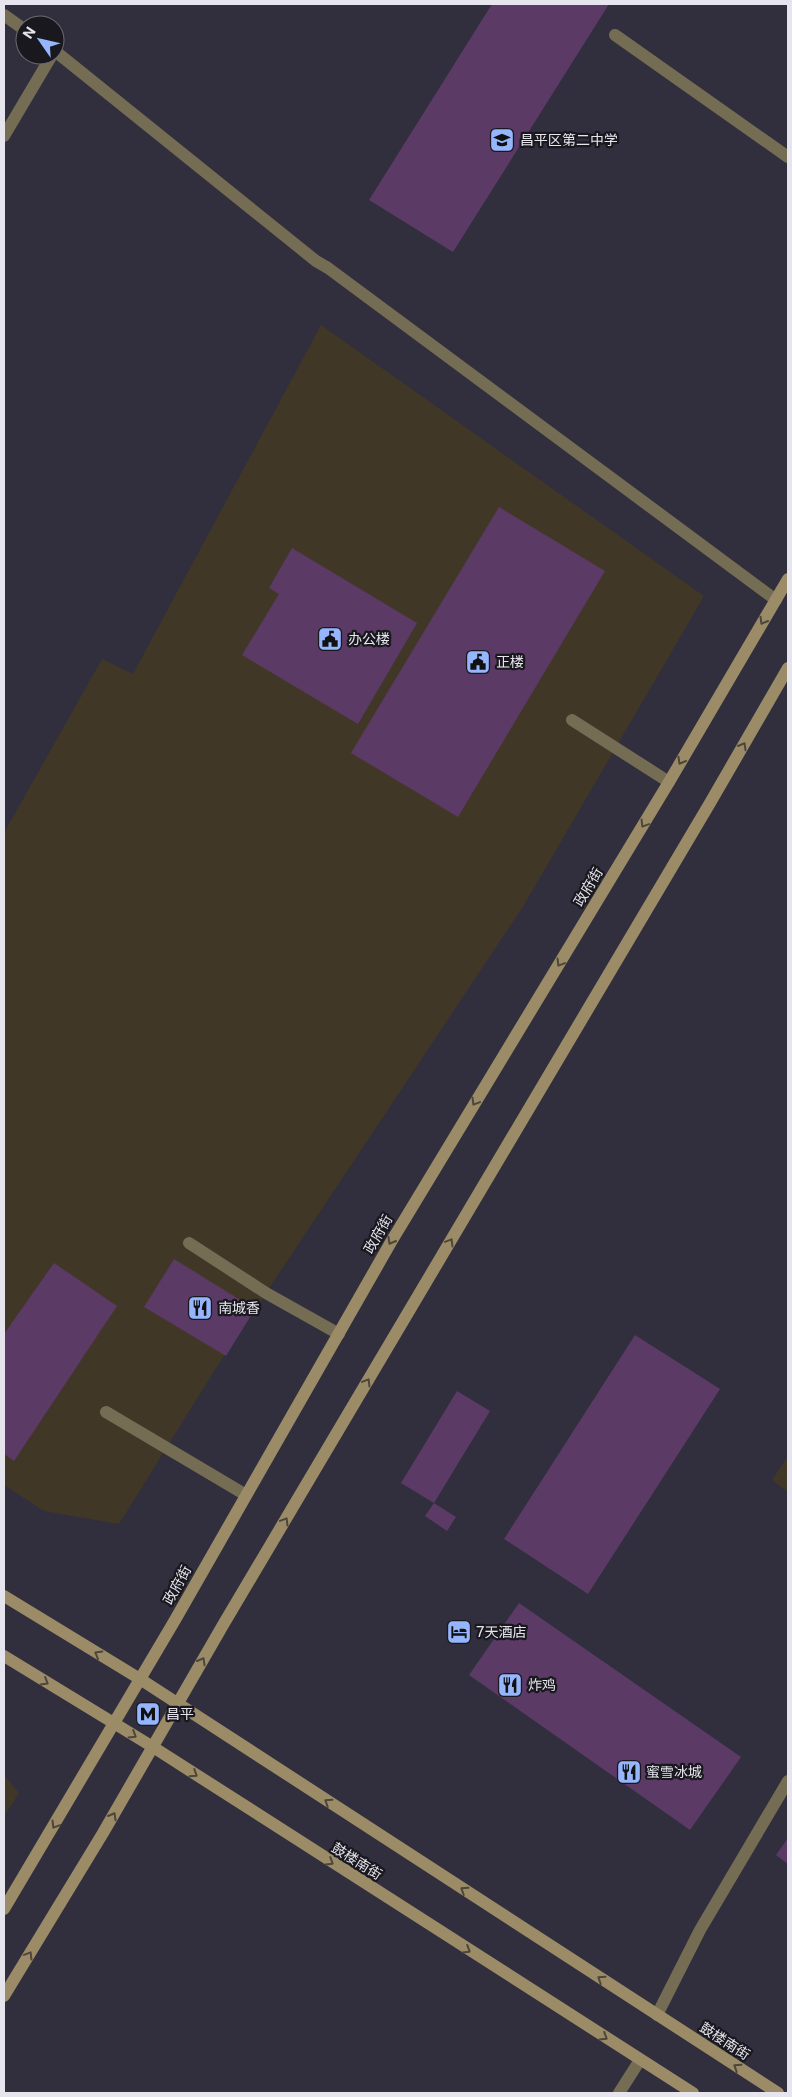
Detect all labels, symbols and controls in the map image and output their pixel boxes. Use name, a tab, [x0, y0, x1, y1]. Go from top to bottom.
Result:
north arrow	[15, 15, 65, 65]
text: N	[20, 24, 39, 42]
school or university icon: 昌平区第二中学	[489, 127, 515, 153]
place label: 昌平区第二中学	[520, 132, 618, 148]
one-way arrow	[760, 616, 770, 625]
public building icon: 办公楼	[317, 626, 343, 652]
place label: 办公楼	[348, 631, 390, 647]
public building icon: 正楼	[465, 649, 491, 675]
place label: 正楼	[496, 654, 524, 670]
one-way arrow	[737, 742, 747, 751]
one-way arrow	[678, 756, 688, 765]
one-way arrow	[640, 818, 650, 827]
street label: 政府街	[570, 865, 606, 909]
one-way arrow	[556, 957, 566, 966]
one-way arrow	[472, 1096, 482, 1105]
street label: 政府街	[361, 1212, 395, 1256]
one-way arrow	[388, 1235, 398, 1244]
one-way arrow	[444, 1238, 454, 1247]
restaurant icon: 南城香	[187, 1295, 213, 1321]
place label: 南城香	[218, 1300, 260, 1316]
one-way arrow	[361, 1378, 371, 1387]
one-way arrow	[278, 1518, 288, 1527]
street label: 政府街	[160, 1563, 194, 1607]
hotel icon: 7天酒店	[446, 1619, 472, 1645]
place label: 7天酒店	[476, 1624, 526, 1640]
one-way arrow	[94, 1651, 103, 1661]
one-way arrow	[196, 1658, 206, 1667]
restaurant icon: 炸鸡	[497, 1672, 523, 1698]
one-way arrow	[40, 1676, 49, 1686]
place label: 炸鸡	[528, 1677, 556, 1693]
metro station icon: 昌平	[135, 1701, 161, 1727]
place label: 昌平	[166, 1706, 194, 1722]
one-way arrow	[128, 1728, 137, 1738]
restaurant icon: 蜜雪冰城	[616, 1759, 642, 1785]
place label: 蜜雪冰城	[646, 1764, 702, 1780]
one-way arrow	[188, 1768, 197, 1777]
one-way arrow	[324, 1799, 333, 1808]
one-way arrow	[107, 1812, 117, 1821]
one-way arrow	[52, 1820, 61, 1829]
street label: 鼓楼南街	[329, 1839, 385, 1883]
one-way arrow	[325, 1856, 334, 1866]
one-way arrow	[461, 1887, 470, 1897]
one-way arrow	[462, 1943, 471, 1953]
one-way arrow	[23, 1951, 33, 1960]
one-way arrow	[597, 1975, 606, 1985]
street label: 鼓楼南街	[697, 2019, 753, 2063]
one-way arrow	[599, 2031, 608, 2040]
one-way arrow	[733, 2064, 743, 2073]

